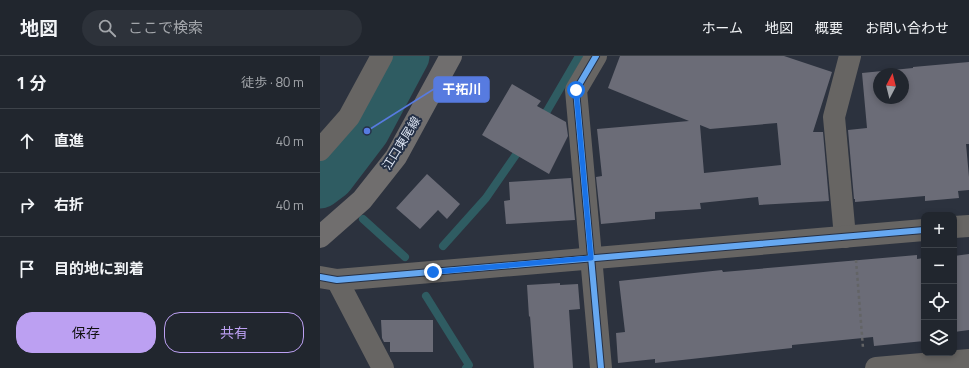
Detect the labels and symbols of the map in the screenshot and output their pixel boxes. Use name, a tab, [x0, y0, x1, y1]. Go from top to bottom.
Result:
north arrow	[873, 68, 909, 104]
callout: 干拓川	[434, 77, 489, 102]
text: 干拓川	[442, 79, 482, 99]
route start	[567, 81, 585, 99]
street label: 江口東尾線	[377, 113, 425, 173]
route end	[424, 263, 442, 281]

